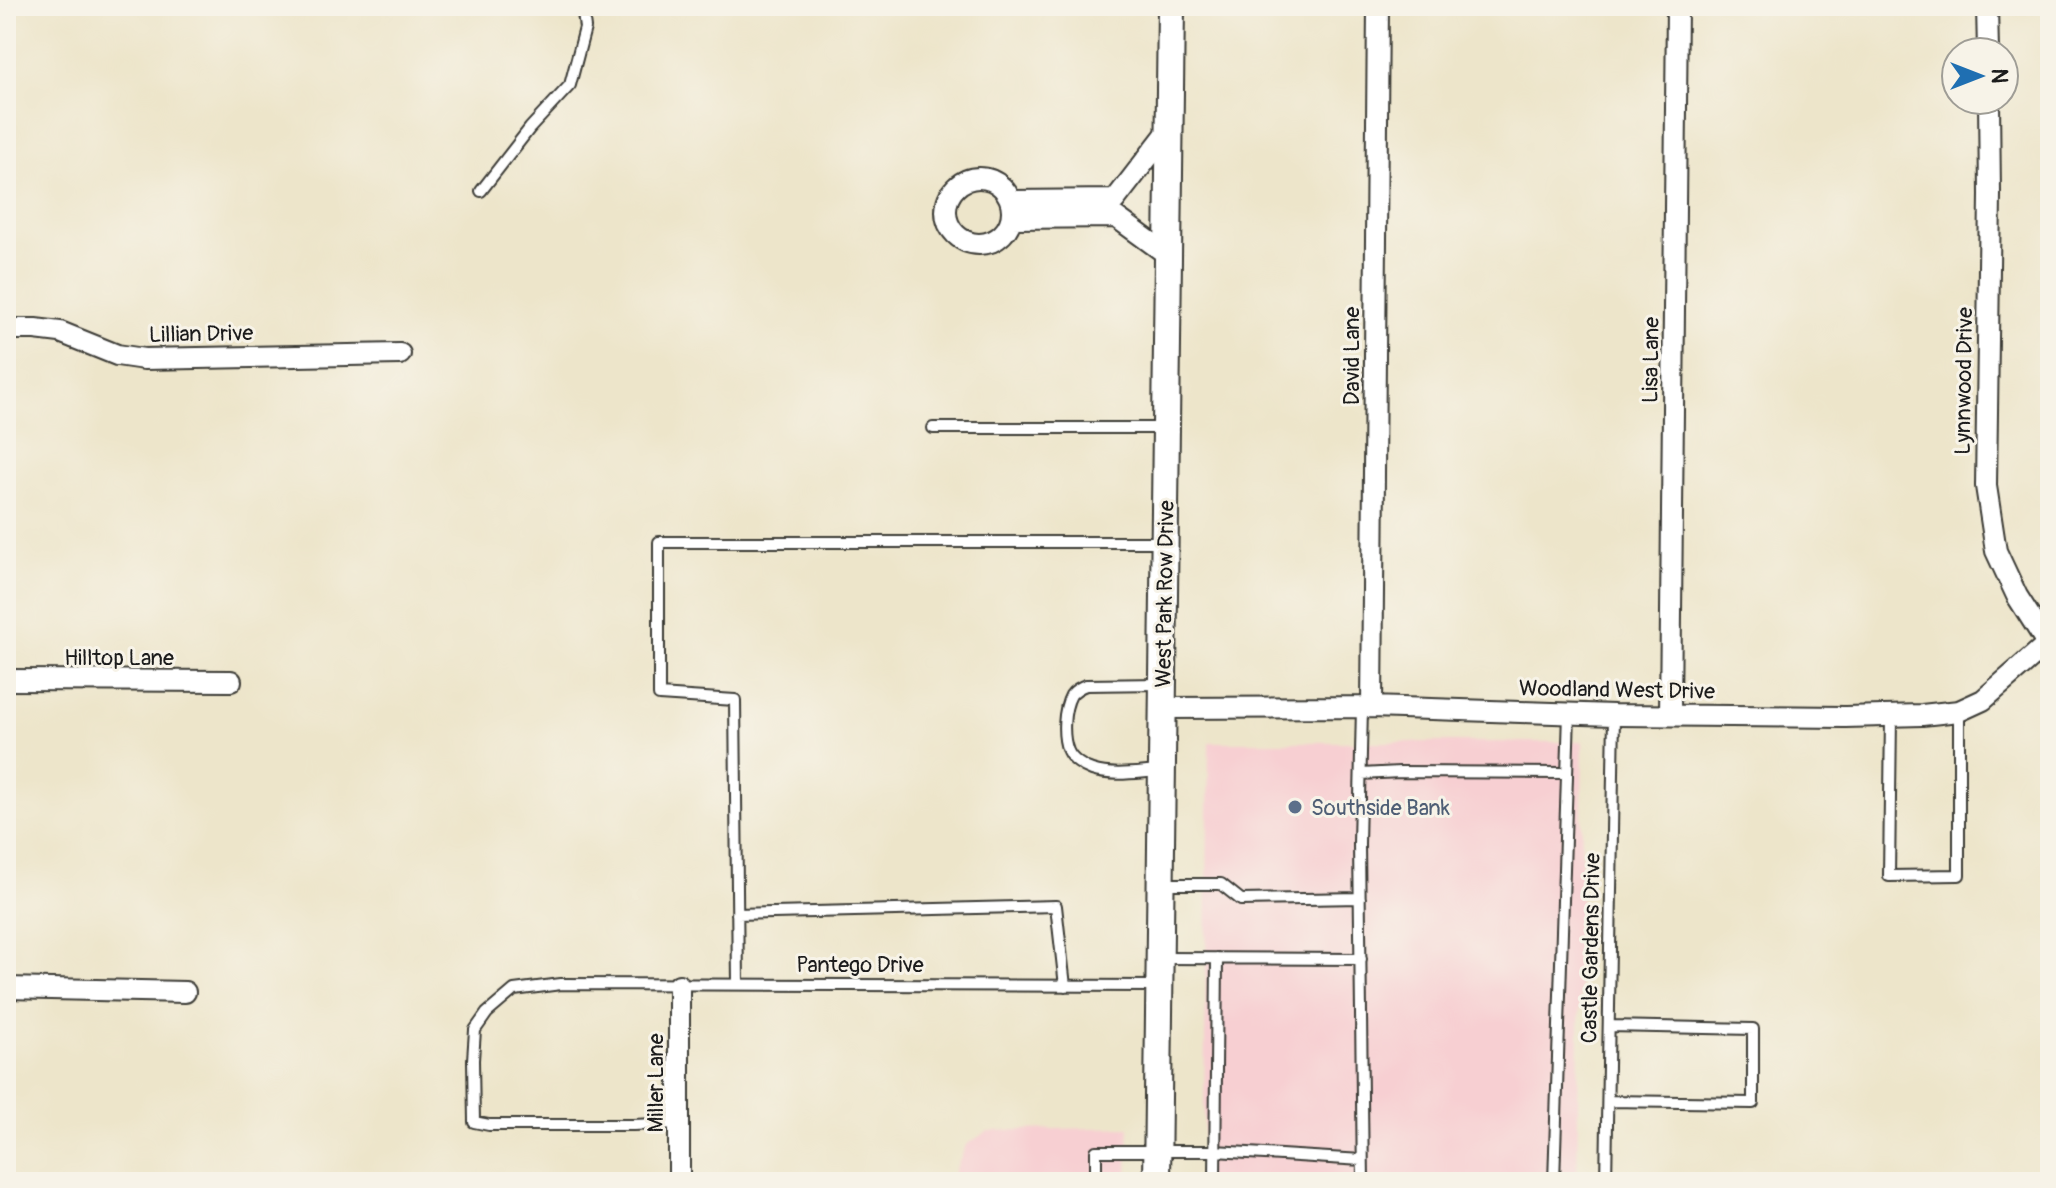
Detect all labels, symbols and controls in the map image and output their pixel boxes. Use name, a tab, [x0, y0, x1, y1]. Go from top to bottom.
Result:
north arrow	[1940, 36, 2020, 116]
text: N	[1985, 69, 2013, 84]
street label: David Lane	[1338, 307, 1366, 405]
street label: Lynnwood Drive	[1949, 307, 1979, 455]
street label: Lisa Lane	[1636, 316, 1666, 403]
street label: Lillian Drive	[149, 319, 254, 349]
street label: West Park Row Drive	[1149, 500, 1181, 688]
street label: Hilltop Lane	[64, 644, 174, 672]
street label: Woodland West Drive	[1519, 674, 1715, 706]
place label: Southside Bank	[1311, 794, 1450, 822]
marker: Southside Bank	[1286, 798, 1304, 816]
street label: Castle Gardens Drive	[1575, 852, 1607, 1044]
street label: Pantego Drive	[796, 951, 924, 979]
street label: Miller Lane	[642, 1033, 670, 1132]

